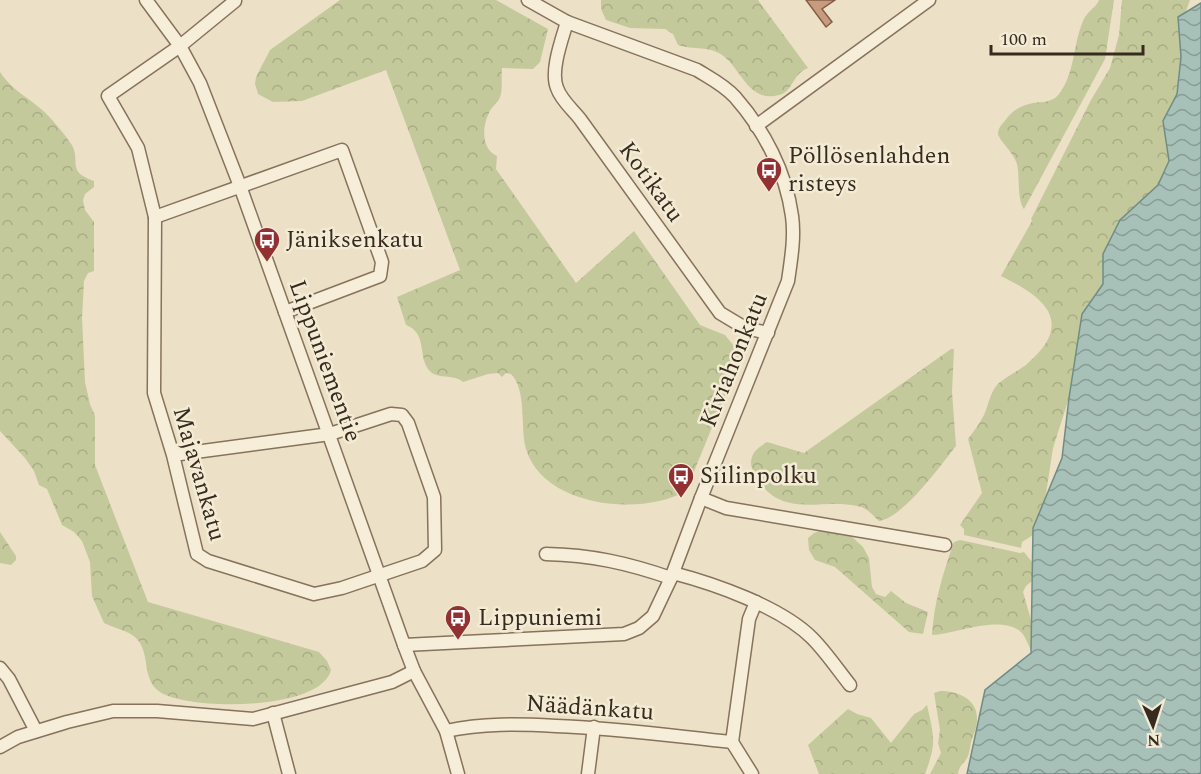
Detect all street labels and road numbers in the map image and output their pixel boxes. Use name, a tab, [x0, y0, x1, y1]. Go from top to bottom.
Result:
street label: Kotikatu	[609, 134, 693, 230]
street label: Lippuniementie	[279, 275, 371, 447]
street label: Kiviahonkatu	[691, 287, 777, 433]
street label: Majavankatu	[163, 403, 235, 545]
street label: Näädänkatu	[525, 686, 655, 730]

